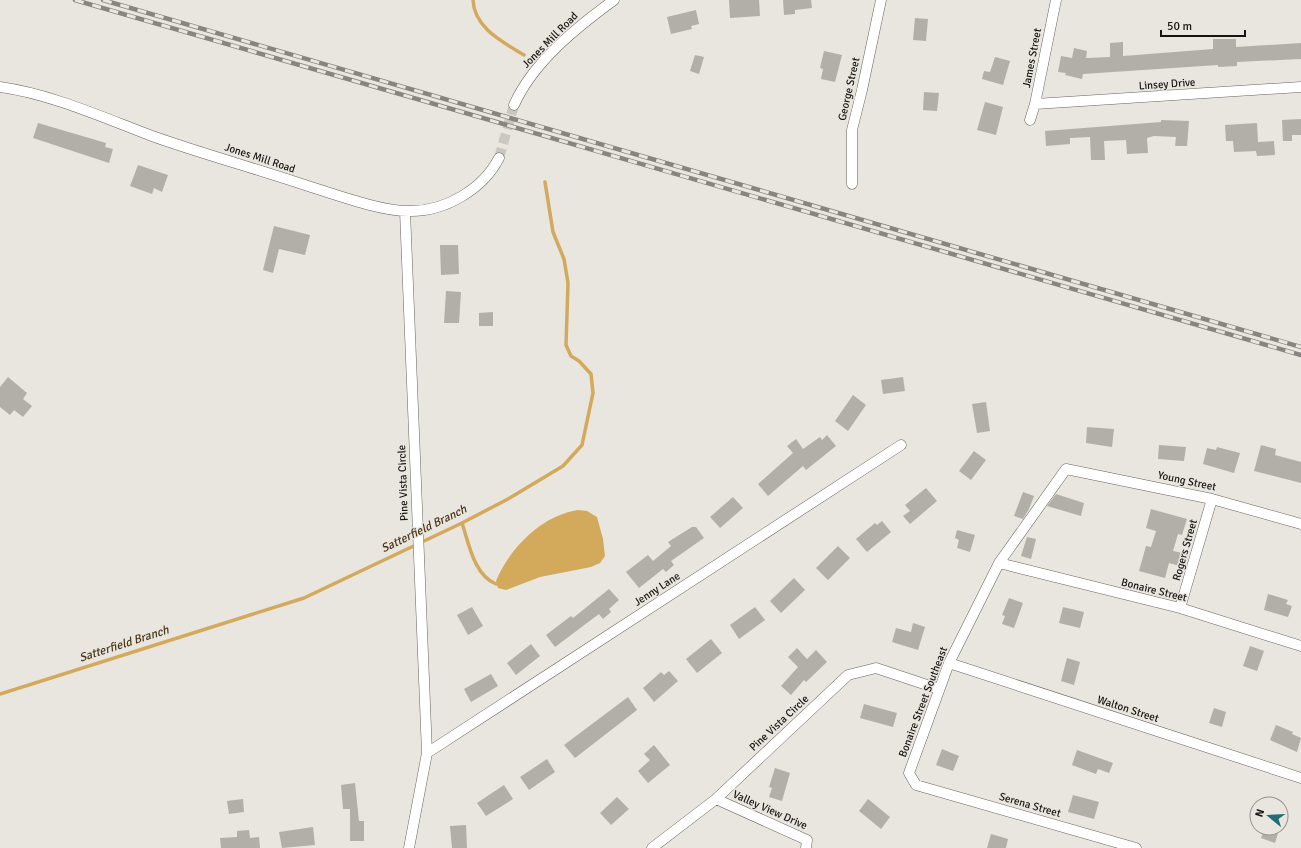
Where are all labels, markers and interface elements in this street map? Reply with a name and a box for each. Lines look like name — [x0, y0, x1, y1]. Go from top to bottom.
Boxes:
street label: Jones Mill Road — [519, 9, 581, 71]
scale bar — [1161, 12, 1245, 38]
text: 50 m — [1167, 19, 1192, 34]
street label: James Street — [1020, 27, 1044, 89]
street label: George Street — [835, 56, 863, 122]
street label: Linsey Drive — [1138, 76, 1196, 92]
street label: Jones Mill Road — [223, 140, 297, 176]
street label: Pine Vista Circle — [395, 445, 411, 521]
street label: Young Street — [1157, 468, 1218, 494]
water label: Satterfield Branch — [379, 502, 470, 556]
street label: Rogers Street — [1170, 518, 1200, 582]
street label: Jenny Lane — [631, 569, 683, 609]
street label: Bonaire Street — [1120, 576, 1188, 604]
water label: Satterfield Branch — [77, 622, 171, 666]
street label: Bonaire Street Southeast — [896, 645, 950, 759]
street label: Pine Vista Circle — [747, 692, 811, 754]
street label: Walton Street — [1095, 693, 1161, 725]
street label: Valley View Drive — [731, 788, 809, 832]
street label: Serena Street — [998, 790, 1063, 820]
north arrow — [1249, 796, 1289, 836]
text: N — [1253, 807, 1267, 819]

